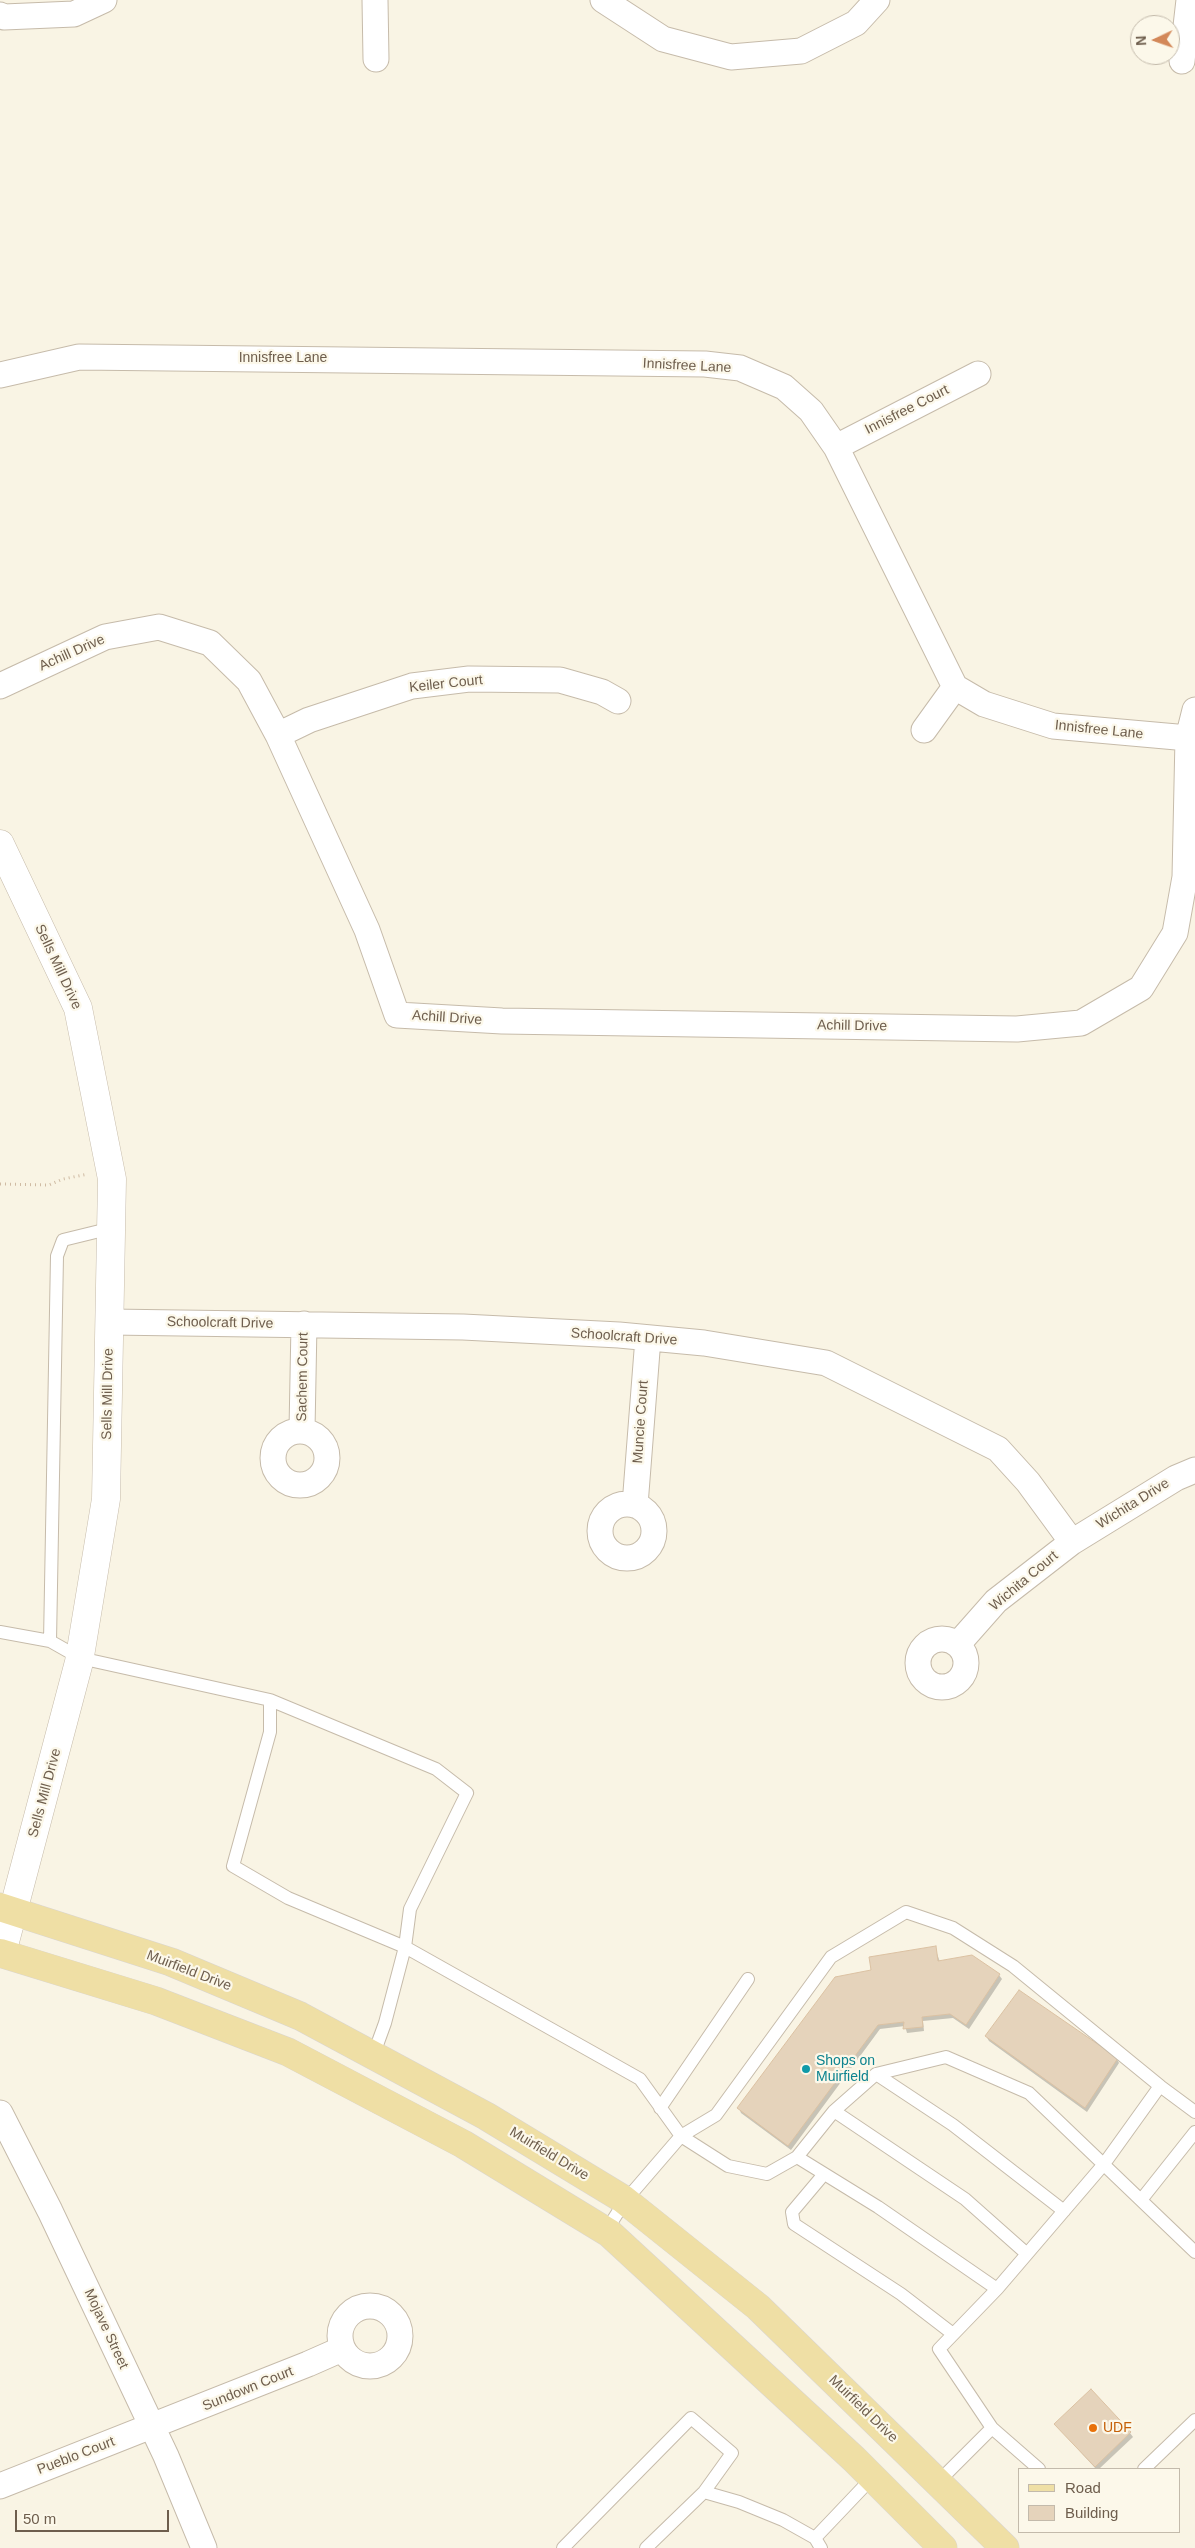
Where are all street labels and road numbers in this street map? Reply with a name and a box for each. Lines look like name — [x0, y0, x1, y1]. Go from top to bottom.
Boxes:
street label: Innisfree Lane — [239, 350, 327, 366]
street label: Innisfree Lane — [642, 355, 732, 377]
street label: Innisfree Court — [862, 382, 952, 438]
street label: Achill Drive — [37, 631, 107, 675]
street label: Keiler Court — [408, 672, 484, 696]
street label: Innisfree Lane — [1054, 717, 1144, 743]
street label: Sells Mill Drive — [31, 922, 85, 1012]
street label: Achill Drive — [411, 1007, 483, 1029]
street label: Achill Drive — [817, 1017, 887, 1035]
street label: Schoolcraft Drive — [167, 1314, 273, 1332]
street label: Schoolcraft Drive — [570, 1325, 678, 1349]
street label: Sachem Court — [294, 1332, 312, 1422]
street label: Sells Mill Drive — [99, 1348, 117, 1440]
street label: Muncie Court — [630, 1380, 652, 1464]
street label: Wichita Drive — [1094, 1475, 1172, 1533]
street label: Wichita Court — [986, 1548, 1062, 1614]
street label: Sells Mill Drive — [25, 1746, 65, 1840]
street label: Muirfield Drive — [144, 1947, 234, 1995]
street label: Muirfield Drive — [506, 2124, 592, 2184]
street label: Mojave Street — [80, 2286, 132, 2372]
street label: Sundown Court — [200, 2363, 296, 2415]
street label: Muirfield Drive — [825, 2372, 901, 2446]
street label: Pueblo Court — [35, 2434, 117, 2478]

